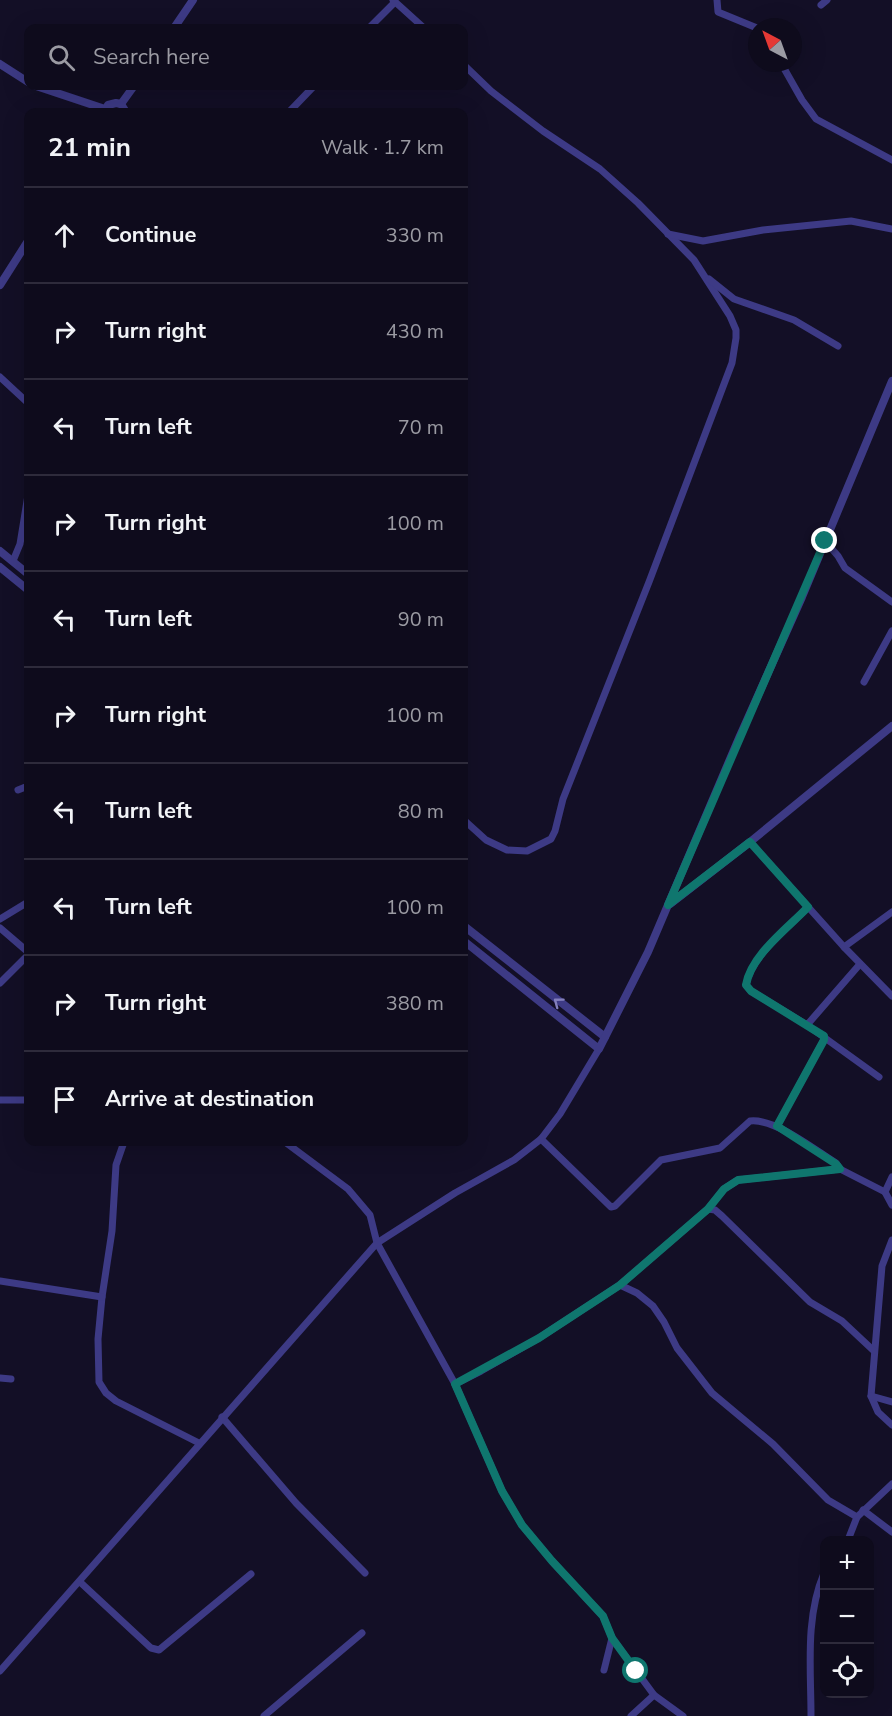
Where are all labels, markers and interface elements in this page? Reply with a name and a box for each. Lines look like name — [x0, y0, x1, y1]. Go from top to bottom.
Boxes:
north arrow — [748, 18, 802, 72]
search box — [24, 24, 468, 90]
icon: search — [45, 41, 78, 74]
text: Search here — [93, 42, 210, 72]
text: 21 min — [48, 130, 131, 165]
text: Walk · 1.7 km — [321, 134, 444, 161]
icon: ahead — [48, 219, 81, 252]
text: Continue — [105, 220, 196, 250]
text: 330 m — [386, 222, 444, 249]
icon: right — [48, 315, 81, 348]
text: Turn right — [105, 316, 206, 346]
text: 430 m — [386, 318, 444, 345]
icon: left — [48, 411, 81, 444]
text: Turn left — [105, 412, 192, 442]
text: 70 m — [398, 414, 444, 441]
icon: right — [48, 507, 81, 540]
text: Turn right — [105, 508, 206, 538]
text: 100 m — [386, 510, 444, 537]
route end — [811, 527, 837, 553]
icon: left — [48, 603, 81, 636]
text: Turn left — [105, 604, 192, 634]
text: 90 m — [398, 606, 444, 633]
icon: right — [48, 699, 81, 732]
text: Turn right — [105, 700, 206, 730]
text: 100 m — [386, 702, 444, 729]
icon: left — [48, 795, 81, 828]
text: Turn left — [105, 796, 192, 826]
text: 80 m — [398, 798, 444, 825]
icon: left — [48, 891, 81, 924]
text: Turn left — [105, 892, 192, 922]
text: 100 m — [386, 894, 444, 921]
icon: right — [48, 987, 81, 1020]
text: Turn right — [105, 988, 206, 1018]
text: 380 m — [386, 990, 444, 1017]
one-way arrow — [554, 998, 565, 1009]
icon: arrive — [48, 1083, 81, 1116]
text: Arrive at destination — [105, 1084, 314, 1114]
map controls — [820, 1536, 874, 1698]
button: + — [820, 1536, 874, 1590]
button: − — [820, 1590, 874, 1644]
button: locate — [820, 1644, 874, 1698]
route start — [622, 1657, 648, 1683]

